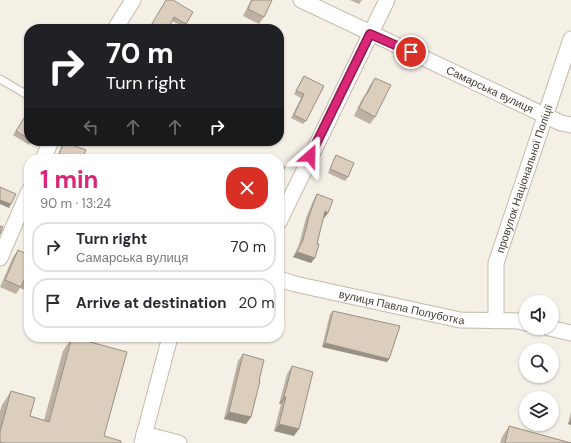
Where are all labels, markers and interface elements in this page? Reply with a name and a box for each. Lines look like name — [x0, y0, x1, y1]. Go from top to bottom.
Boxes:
text: 70 m — [106, 35, 174, 72]
pin — [394, 35, 428, 69]
icon: right — [40, 40, 92, 92]
icon: arrive — [400, 41, 422, 63]
street label: Самарська вулиця — [444, 63, 536, 116]
text: Turn right — [106, 71, 186, 95]
street label: провулок Національної Поліції — [493, 103, 556, 255]
icon: left — [80, 116, 102, 138]
icon: ahead — [122, 116, 144, 138]
icon: ahead — [164, 116, 186, 138]
icon: right — [206, 116, 228, 138]
position arrow — [289, 135, 331, 177]
text: 1 min — [40, 164, 98, 195]
button: close — [226, 167, 268, 209]
text: 90 m · 13:24 — [40, 195, 111, 212]
text: Turn right — [76, 229, 147, 249]
icon: right — [42, 236, 64, 258]
text: 70 m — [231, 237, 266, 257]
text: Самарська вулиця — [76, 249, 188, 266]
street label: вулиця Павла Полуботка — [338, 287, 465, 327]
icon: arrive — [42, 292, 64, 314]
text: Arrive at destination — [76, 293, 227, 313]
text: 20 m — [239, 293, 275, 313]
map controls — [519, 295, 559, 431]
button: sound — [519, 295, 559, 335]
button: search — [519, 343, 559, 383]
button: layers — [519, 391, 559, 431]

